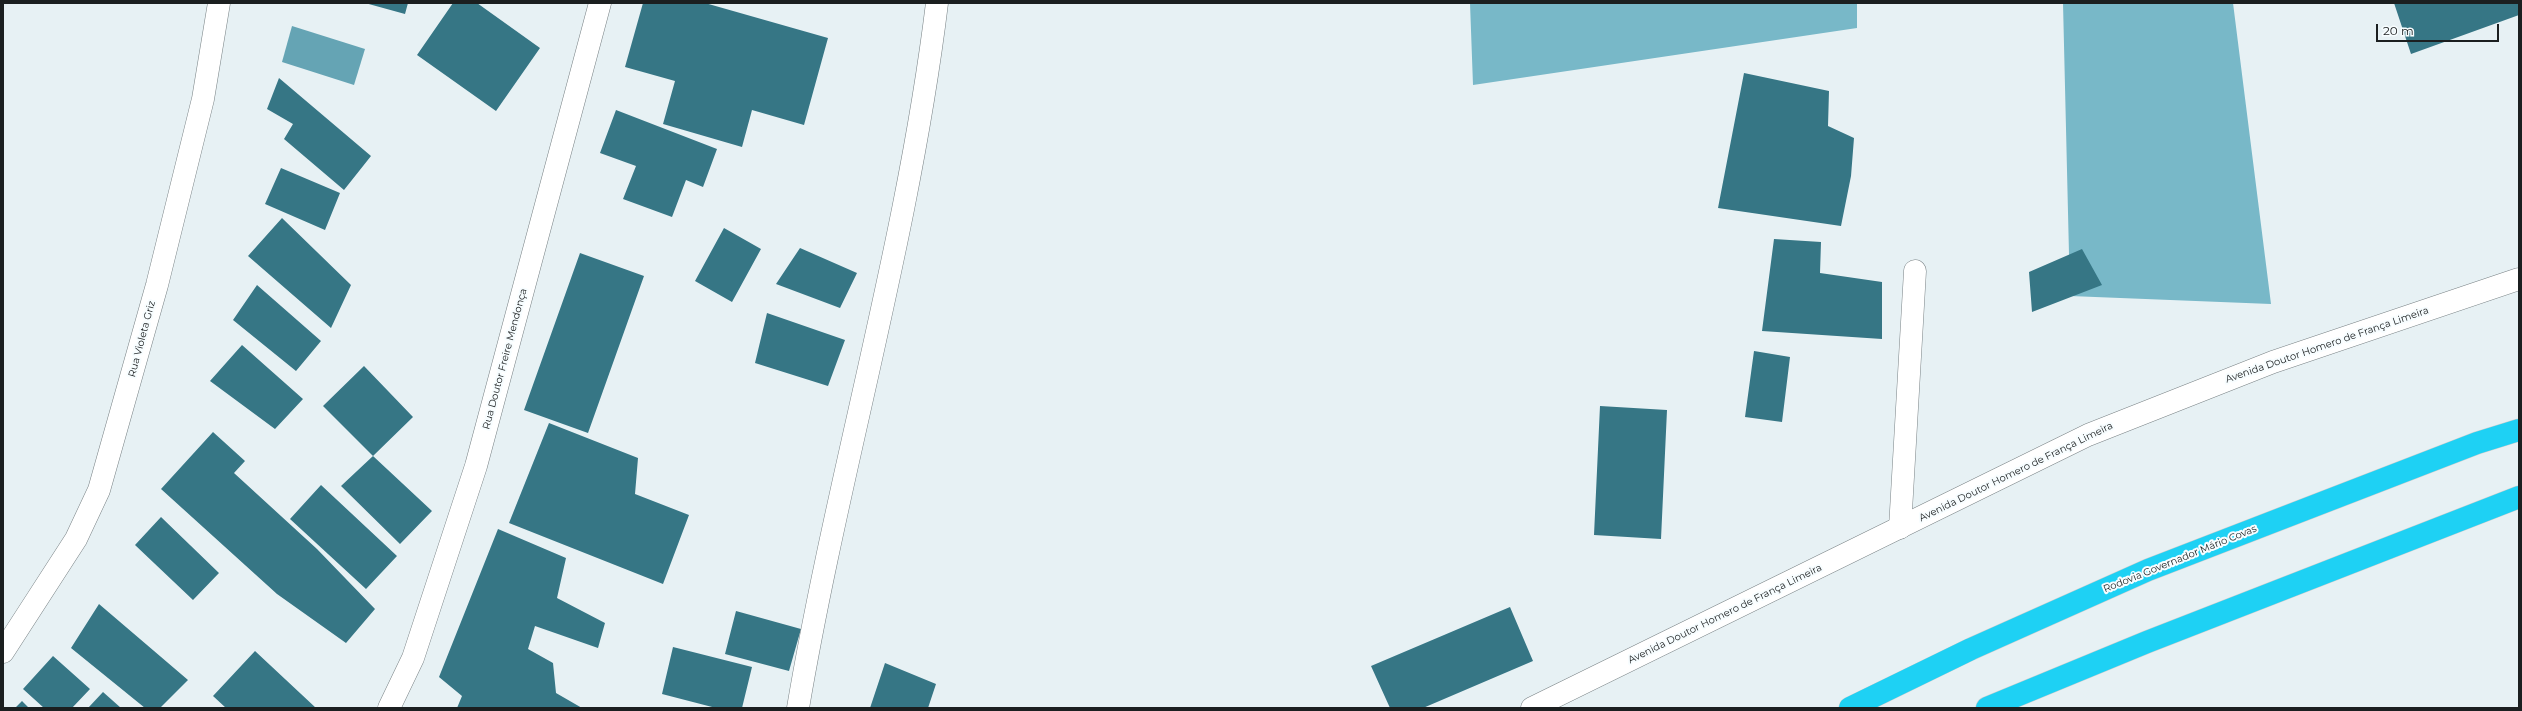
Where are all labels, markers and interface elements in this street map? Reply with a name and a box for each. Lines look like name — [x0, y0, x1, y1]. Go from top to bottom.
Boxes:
scale bar — [2378, 16, 2501, 42]
text: 20 m — [2383, 23, 2414, 38]
street label: Rua Doutor Freire Mendonça — [480, 287, 530, 431]
street label: Rua Violeta Griz — [126, 299, 158, 379]
street label: Avenida Doutor Homero de França Limeira — [2224, 304, 2430, 386]
street label: Avenida Doutor Homero de França Limeira — [1917, 420, 2115, 524]
street label: Rodovia Governador Mário Covas — [2102, 523, 2258, 595]
street label: Avenida Doutor Homero de França Limeira — [1626, 562, 1824, 666]

